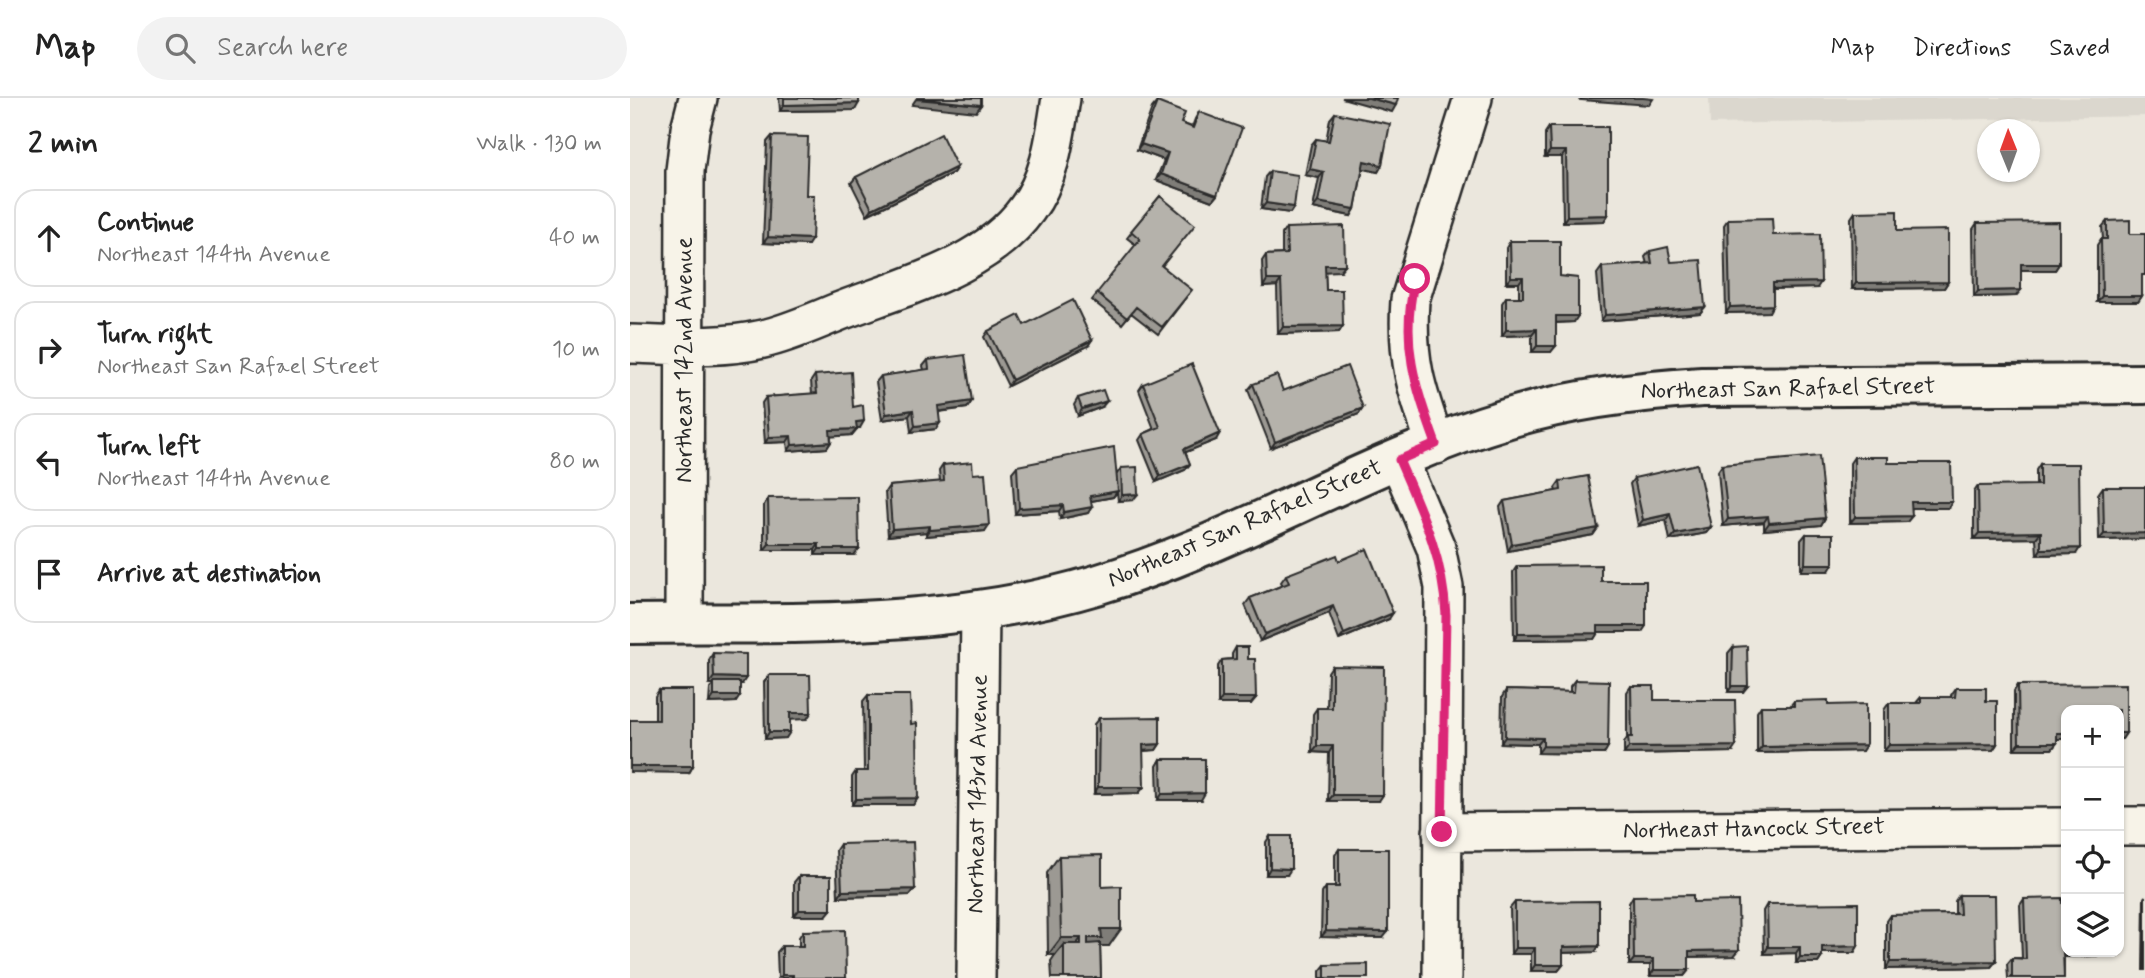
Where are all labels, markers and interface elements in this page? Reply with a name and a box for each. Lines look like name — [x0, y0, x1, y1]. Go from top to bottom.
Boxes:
search box — [137, 17, 627, 80]
text: Map — [35, 26, 95, 70]
icon: search — [161, 29, 199, 67]
text: Search here — [217, 31, 348, 65]
text: Map — [1831, 33, 1875, 64]
text: Directions — [1913, 33, 2011, 64]
text: Saved — [2049, 33, 2110, 64]
north arrow — [1977, 119, 2040, 182]
text: 2 min — [28, 124, 98, 163]
text: Walk · 130 m — [476, 129, 602, 159]
text: Continue — [97, 206, 194, 240]
icon: ahead — [30, 219, 68, 257]
text: 40 m — [549, 223, 600, 253]
street label: Northeast 142nd Avenue — [669, 237, 700, 483]
text: Northeast 144th Avenue — [97, 240, 330, 270]
route start — [1399, 263, 1430, 294]
text: Turn right — [97, 318, 213, 352]
icon: right — [30, 331, 68, 369]
text: 10 m — [552, 335, 600, 365]
text: Northeast San Rafael Street — [97, 352, 380, 382]
street label: Northeast San Rafael Street — [1640, 371, 1936, 407]
text: Turn left — [97, 430, 201, 464]
icon: left — [30, 443, 68, 481]
text: 80 m — [549, 447, 600, 477]
street label: Northeast San Rafael Street — [1103, 452, 1387, 596]
text: Northeast 144th Avenue — [97, 464, 330, 494]
icon: arrive — [30, 555, 68, 593]
text: Arrive at destination — [97, 557, 321, 591]
street label: Northeast 143rd Avenue — [960, 674, 996, 914]
map controls — [2061, 705, 2124, 957]
button: + — [2061, 705, 2124, 768]
button: − — [2061, 768, 2124, 831]
street label: Northeast Hancock Street — [1623, 811, 1885, 847]
route end — [1426, 816, 1457, 847]
button: locate — [2061, 831, 2124, 894]
button: layers — [2061, 894, 2124, 957]

